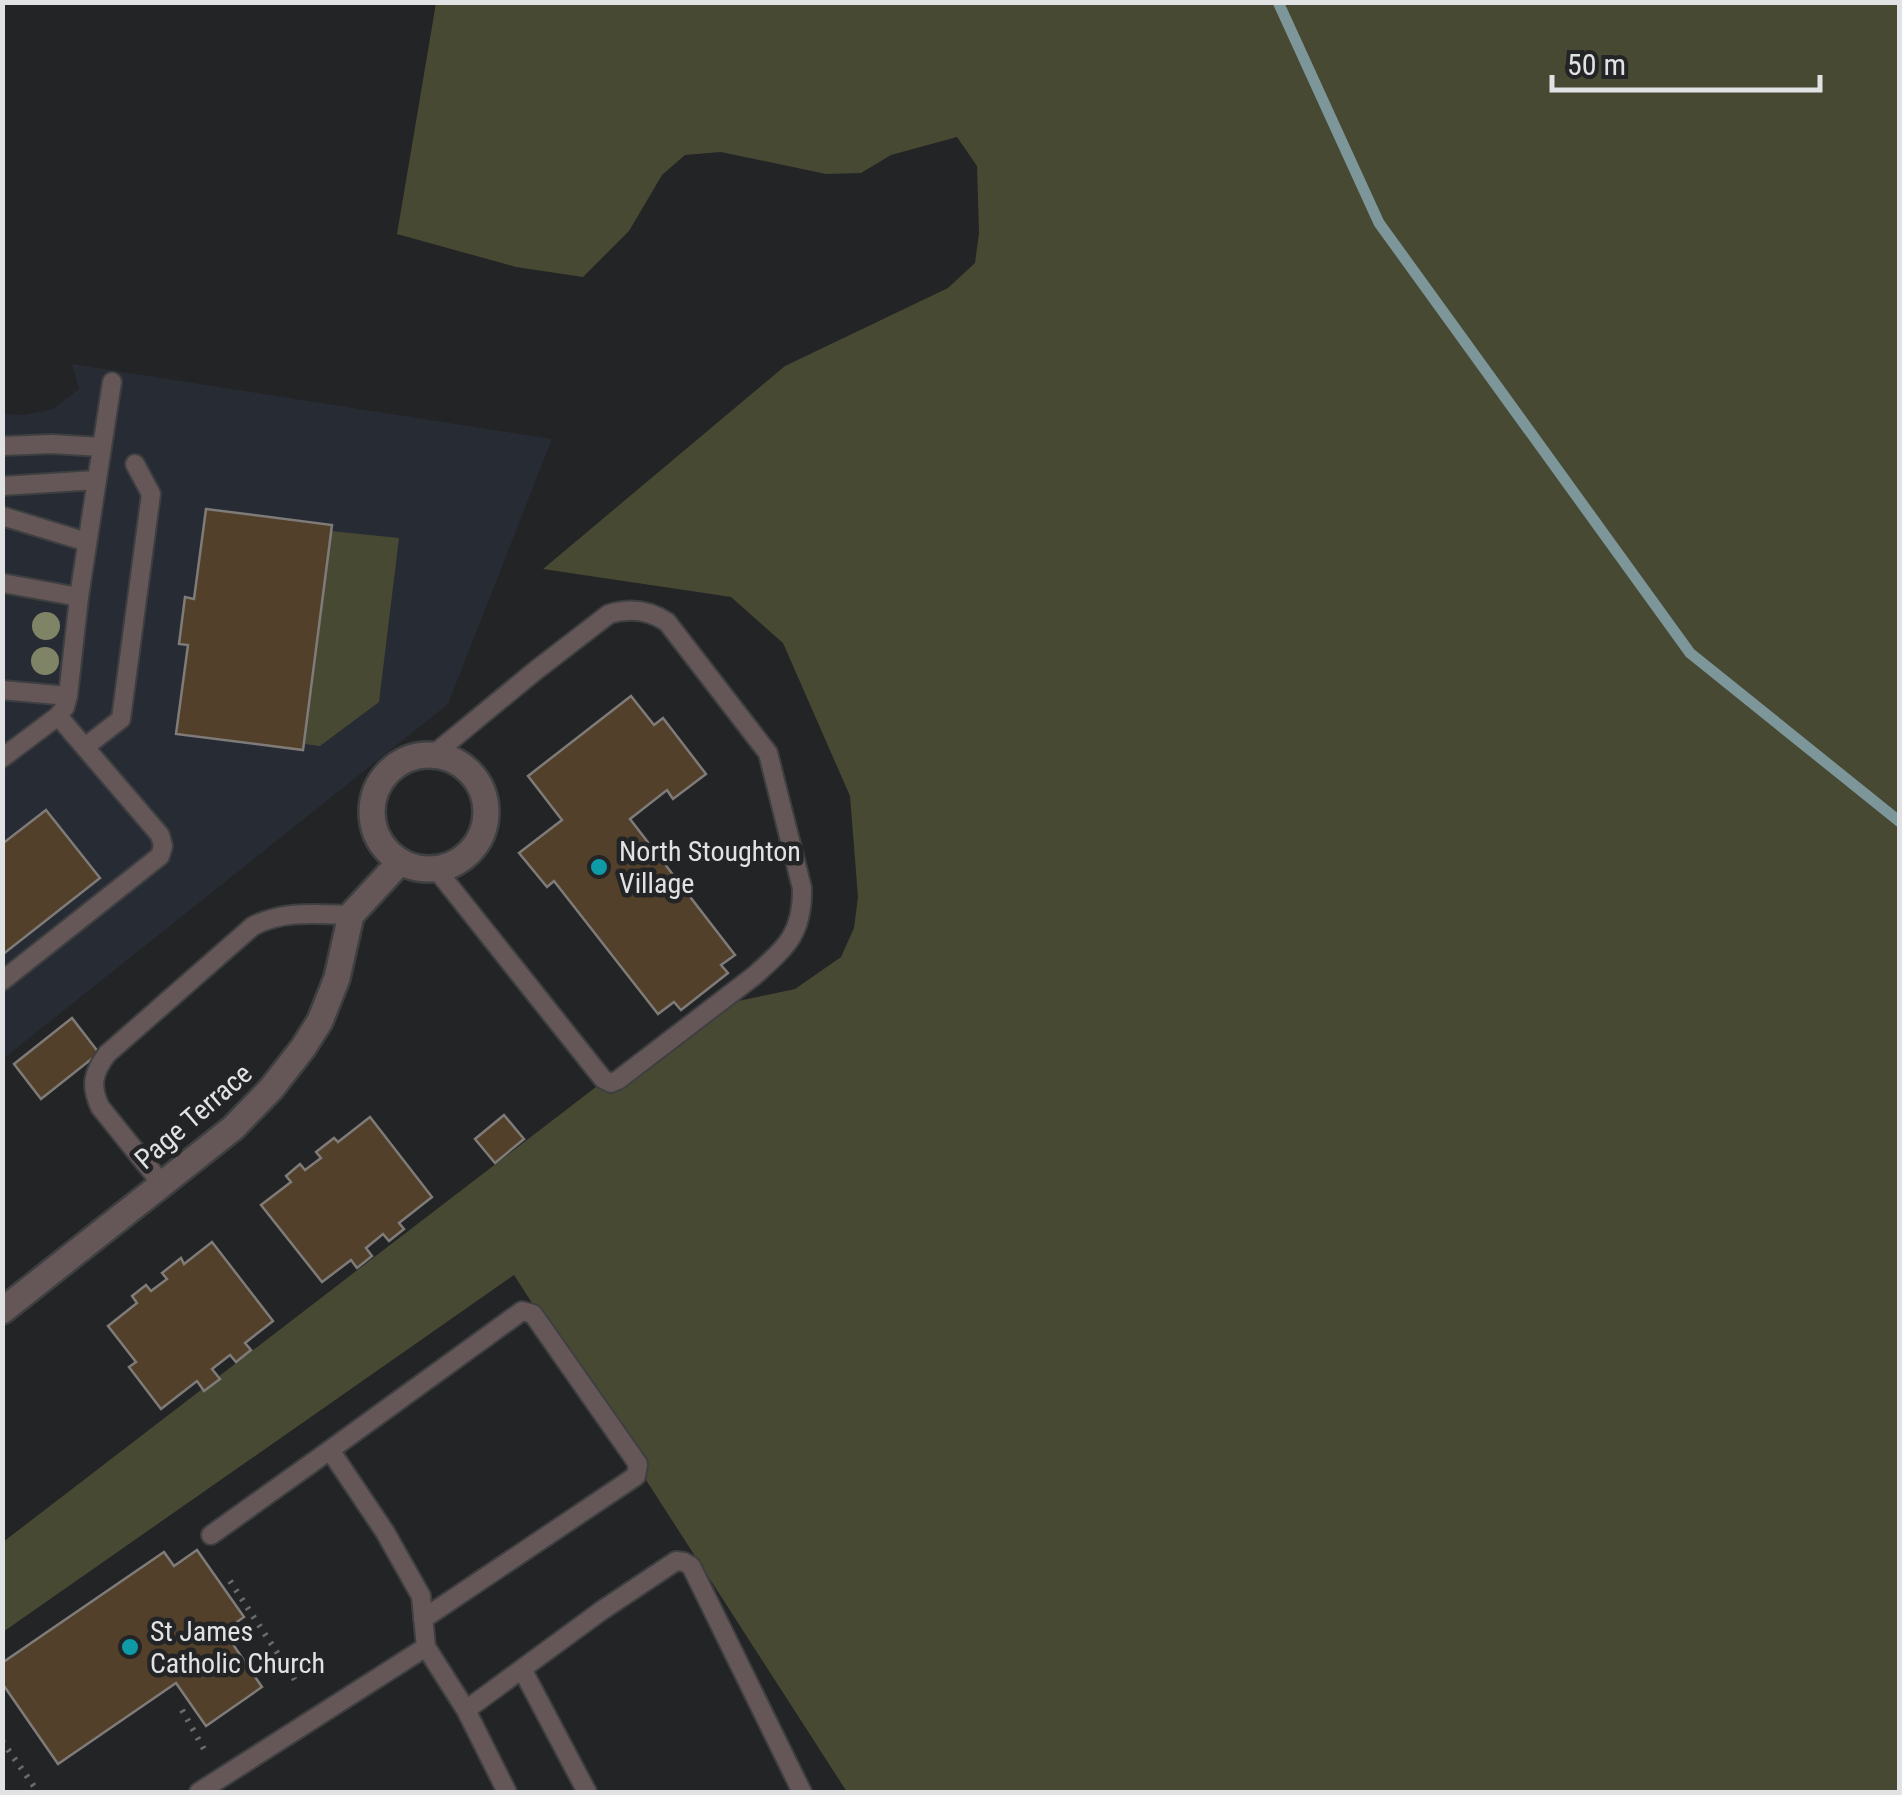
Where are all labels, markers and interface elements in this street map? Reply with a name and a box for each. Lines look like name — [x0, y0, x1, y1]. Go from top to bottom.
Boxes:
scale bar — [1552, 30, 1820, 92]
text: 50 m — [1567, 47, 1626, 82]
place label: North Stoughton Village — [619, 835, 801, 900]
marker: North Stoughton Village — [588, 856, 610, 878]
street label: Page Terrace — [128, 1057, 258, 1176]
place label: St James Catholic Church — [150, 1615, 325, 1680]
marker: St James Catholic Church — [119, 1636, 141, 1658]

